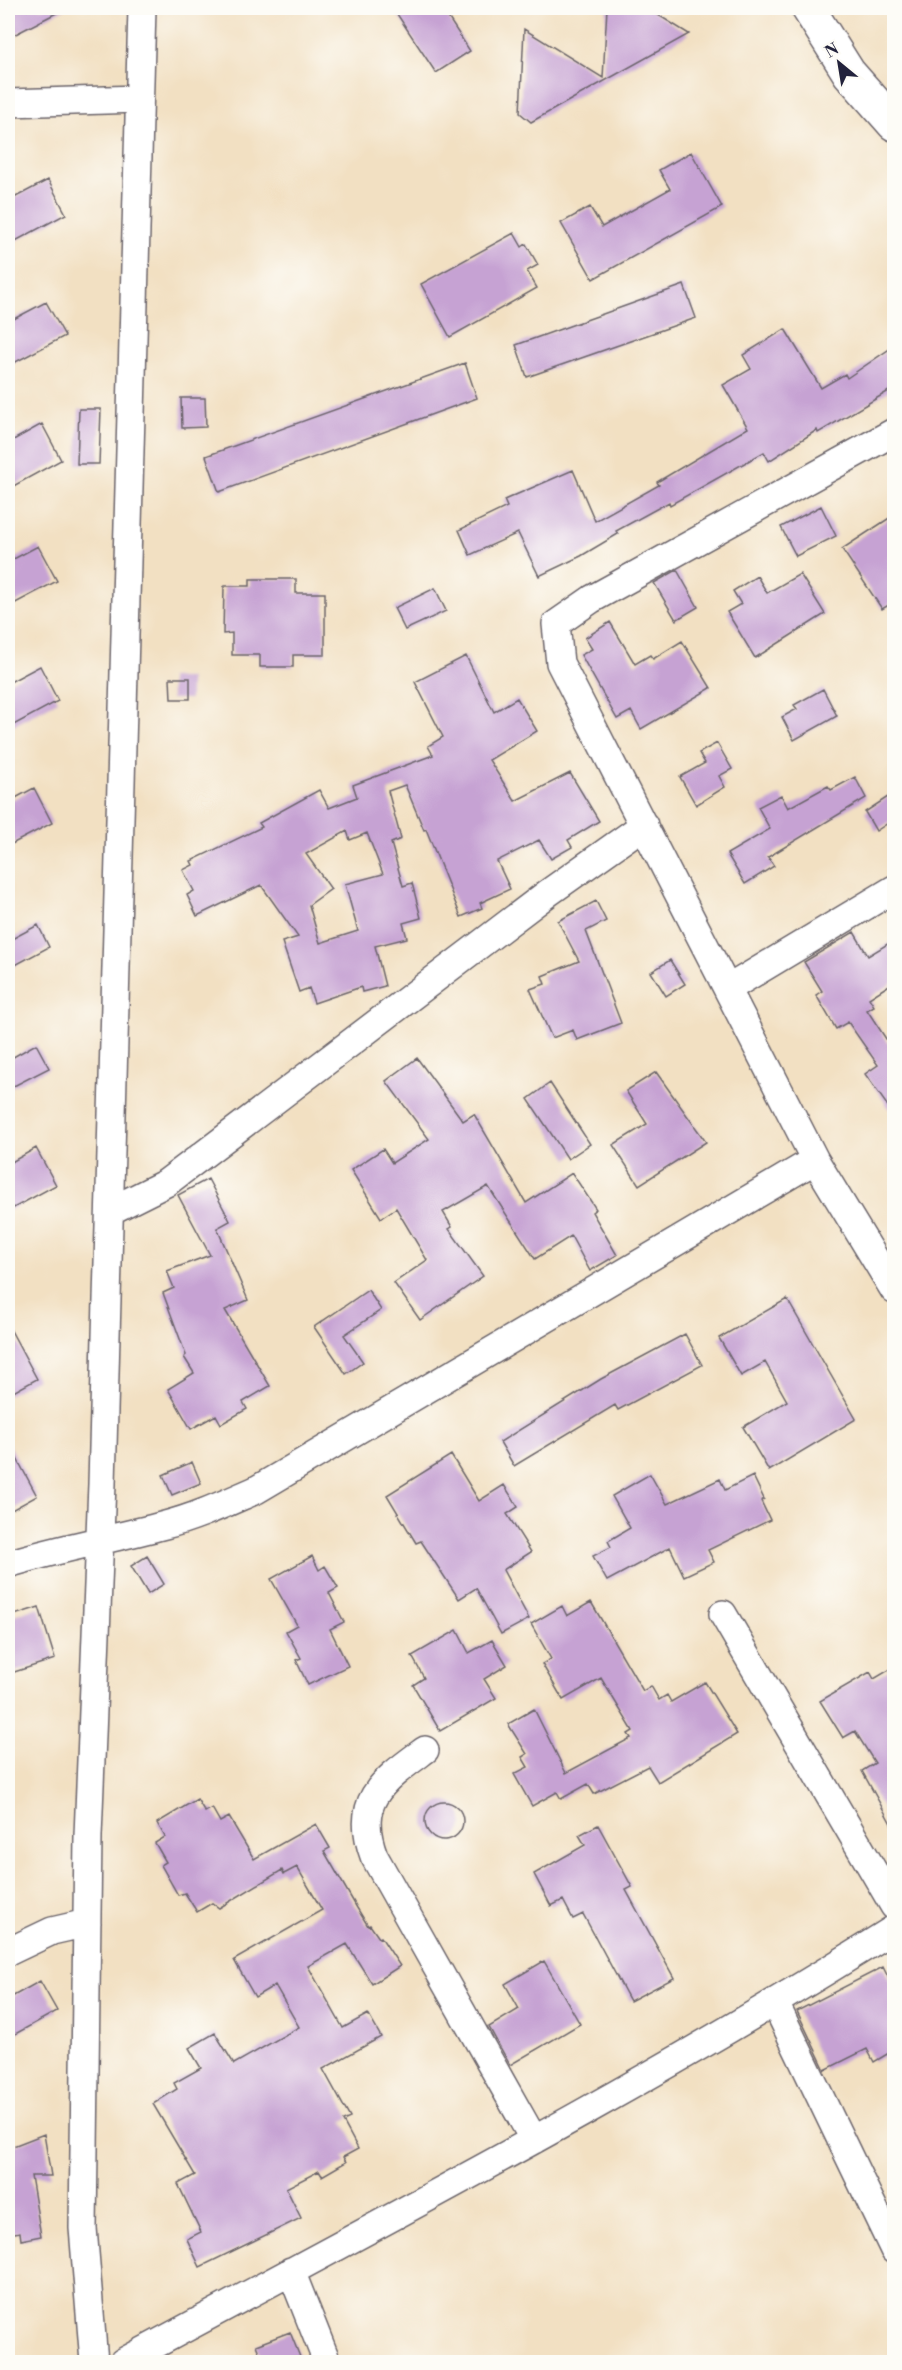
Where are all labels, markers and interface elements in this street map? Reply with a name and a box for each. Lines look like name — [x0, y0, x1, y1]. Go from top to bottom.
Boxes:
north arrow — [809, 33, 869, 93]
text: N — [822, 39, 843, 63]

